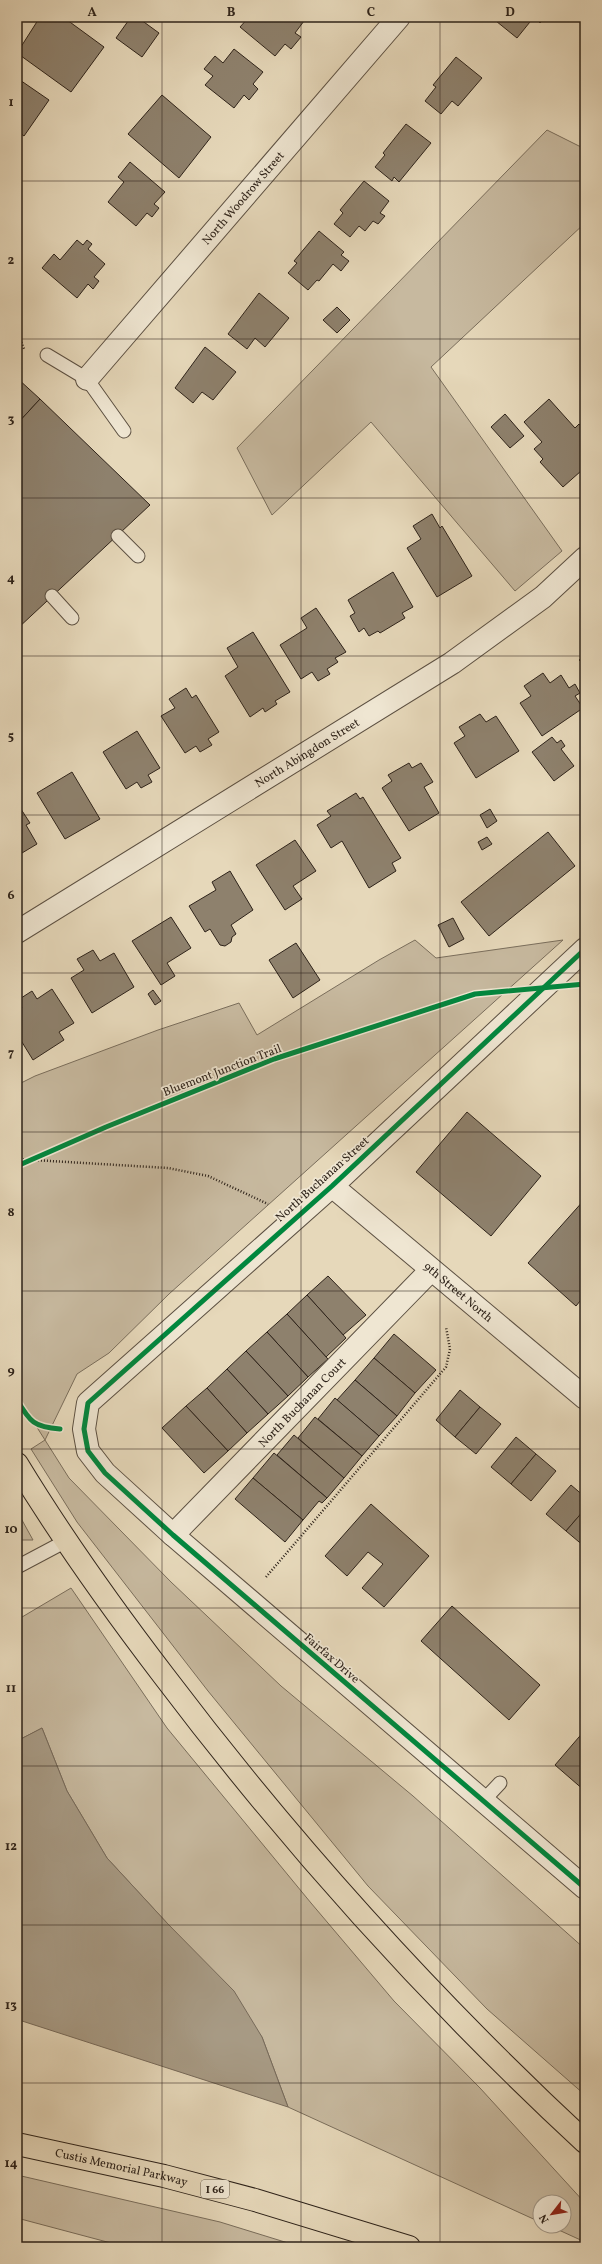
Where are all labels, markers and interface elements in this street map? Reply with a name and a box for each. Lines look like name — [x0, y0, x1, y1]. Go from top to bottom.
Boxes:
text: A — [87, 4, 97, 22]
text: B — [227, 4, 236, 22]
text: C — [367, 4, 375, 22]
text: D — [505, 4, 515, 22]
text: 1 — [8, 94, 14, 112]
street label: North Woodrow Street — [199, 148, 289, 249]
text: 2 — [8, 252, 15, 270]
text: 3 — [8, 411, 15, 429]
text: 4 — [7, 570, 15, 588]
street label: North Abingdon Street — [252, 715, 363, 792]
text: 5 — [8, 728, 14, 746]
text: 6 — [7, 887, 15, 905]
street label: Bluemont Junction Trail — [161, 1041, 284, 1101]
text: 7 — [8, 1045, 14, 1063]
street label: North Buchanan Street — [272, 1133, 373, 1226]
text: 8 — [7, 1204, 15, 1222]
street label: 9th Street North — [420, 1259, 496, 1326]
street label: North Buchanan Court — [255, 1355, 350, 1452]
text: 9 — [7, 1362, 15, 1380]
text: 10 — [4, 1521, 18, 1539]
street label: Fairfax Drive — [300, 1630, 363, 1688]
text: 11 — [6, 1680, 16, 1698]
text: 12 — [5, 1838, 17, 1856]
text: 13 — [5, 1997, 17, 2015]
street label: Custis Memorial Parkway — [53, 2146, 190, 2191]
text: 14 — [4, 2155, 18, 2173]
road number: I 66 — [201, 2180, 229, 2198]
north arrow — [532, 2194, 572, 2234]
text: N — [536, 2211, 553, 2226]

